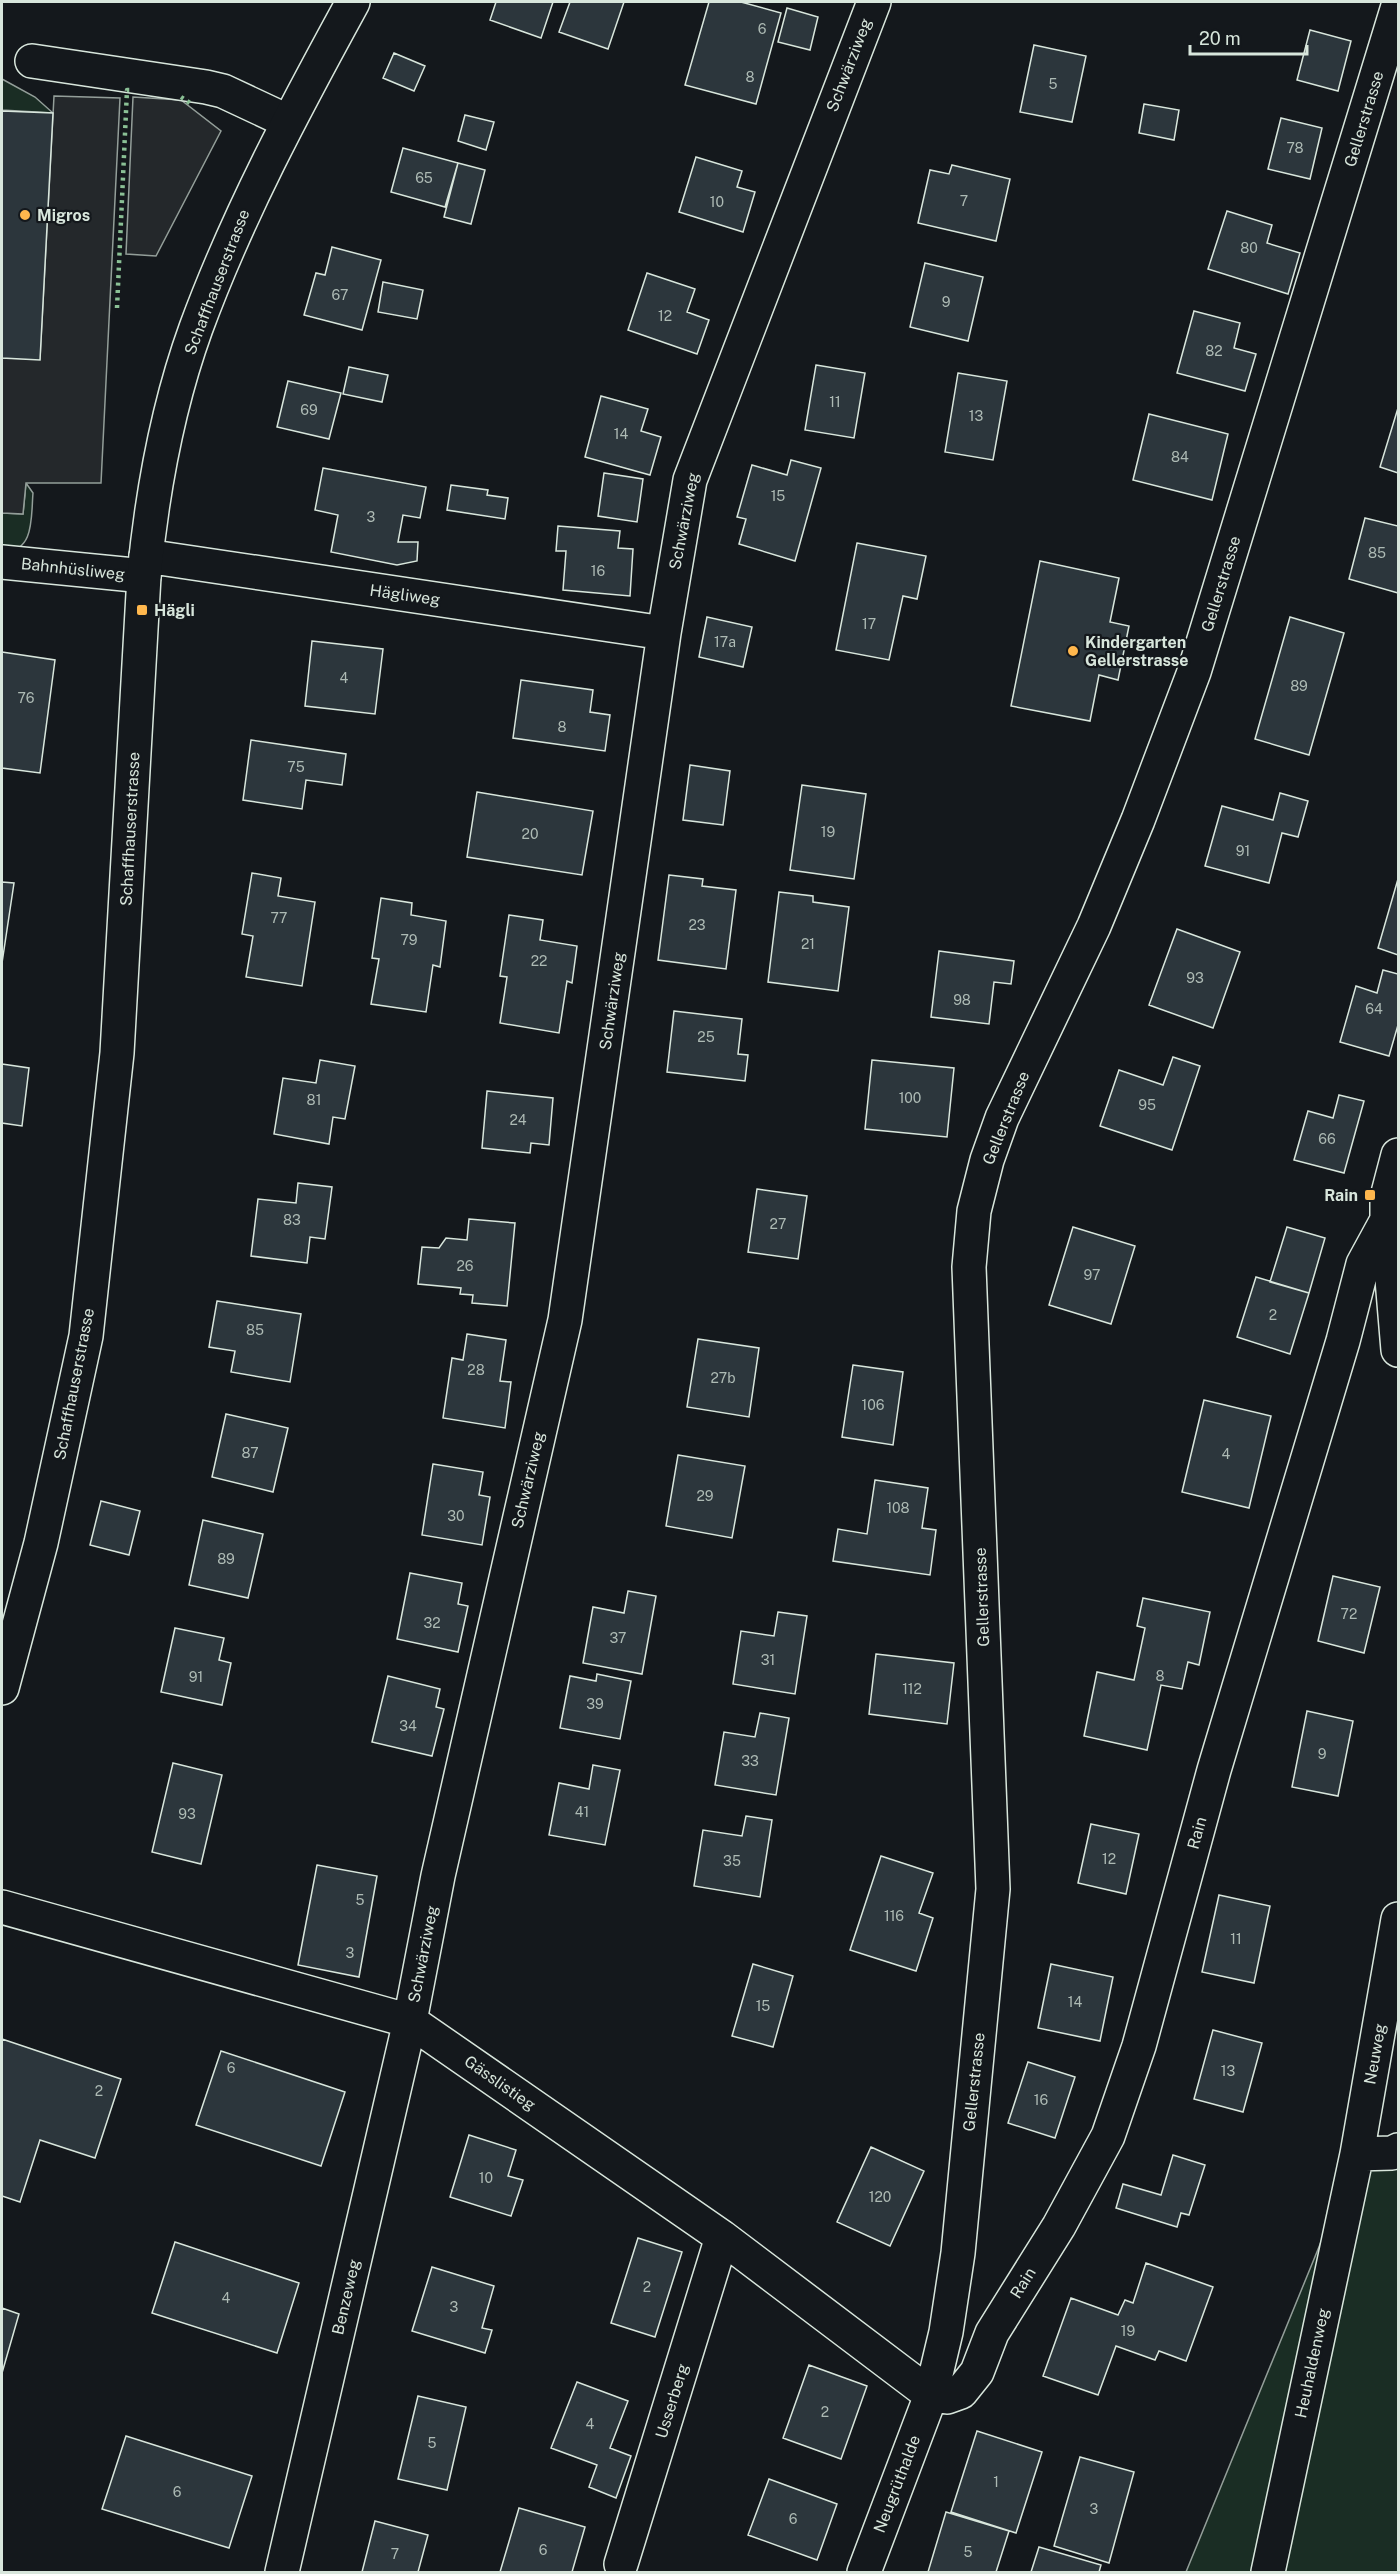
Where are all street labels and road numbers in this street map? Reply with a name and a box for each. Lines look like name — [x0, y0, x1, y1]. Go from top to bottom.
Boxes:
street label: Schwärziweg — [822, 15, 876, 114]
street label: Gellerstrasse — [1340, 69, 1388, 169]
street label: Schaffhauserstrasse — [181, 207, 253, 357]
street label: Schwärziweg — [665, 471, 703, 571]
street label: Gellerstrasse — [1197, 534, 1245, 634]
street label: Bahnhüsliweg — [20, 554, 126, 584]
street label: Hägliweg — [369, 581, 442, 609]
street label: Schaffhauserstrasse — [116, 752, 144, 906]
street label: Schwärziweg — [596, 951, 628, 1051]
street label: Gellerstrasse — [979, 1068, 1033, 1168]
street label: Schaffhauserstrasse — [50, 1307, 98, 1461]
street label: Schwärziweg — [508, 1430, 548, 1530]
street label: Gellerstrasse — [971, 1547, 993, 1647]
street label: Rain — [1184, 1815, 1210, 1851]
street label: Schwärziweg — [404, 1904, 442, 2004]
street label: Neuweg — [1360, 2022, 1390, 2086]
street label: Gellerstrasse — [959, 2032, 989, 2132]
street label: Gässlistieg — [461, 2052, 539, 2114]
street label: Benzeweg — [328, 2257, 364, 2337]
street label: Rain — [1006, 2264, 1040, 2302]
street label: Heuhaldenweg — [1291, 2306, 1333, 2420]
street label: Usserberg — [652, 2361, 692, 2441]
street label: Neugrüthalde — [870, 2432, 924, 2536]

